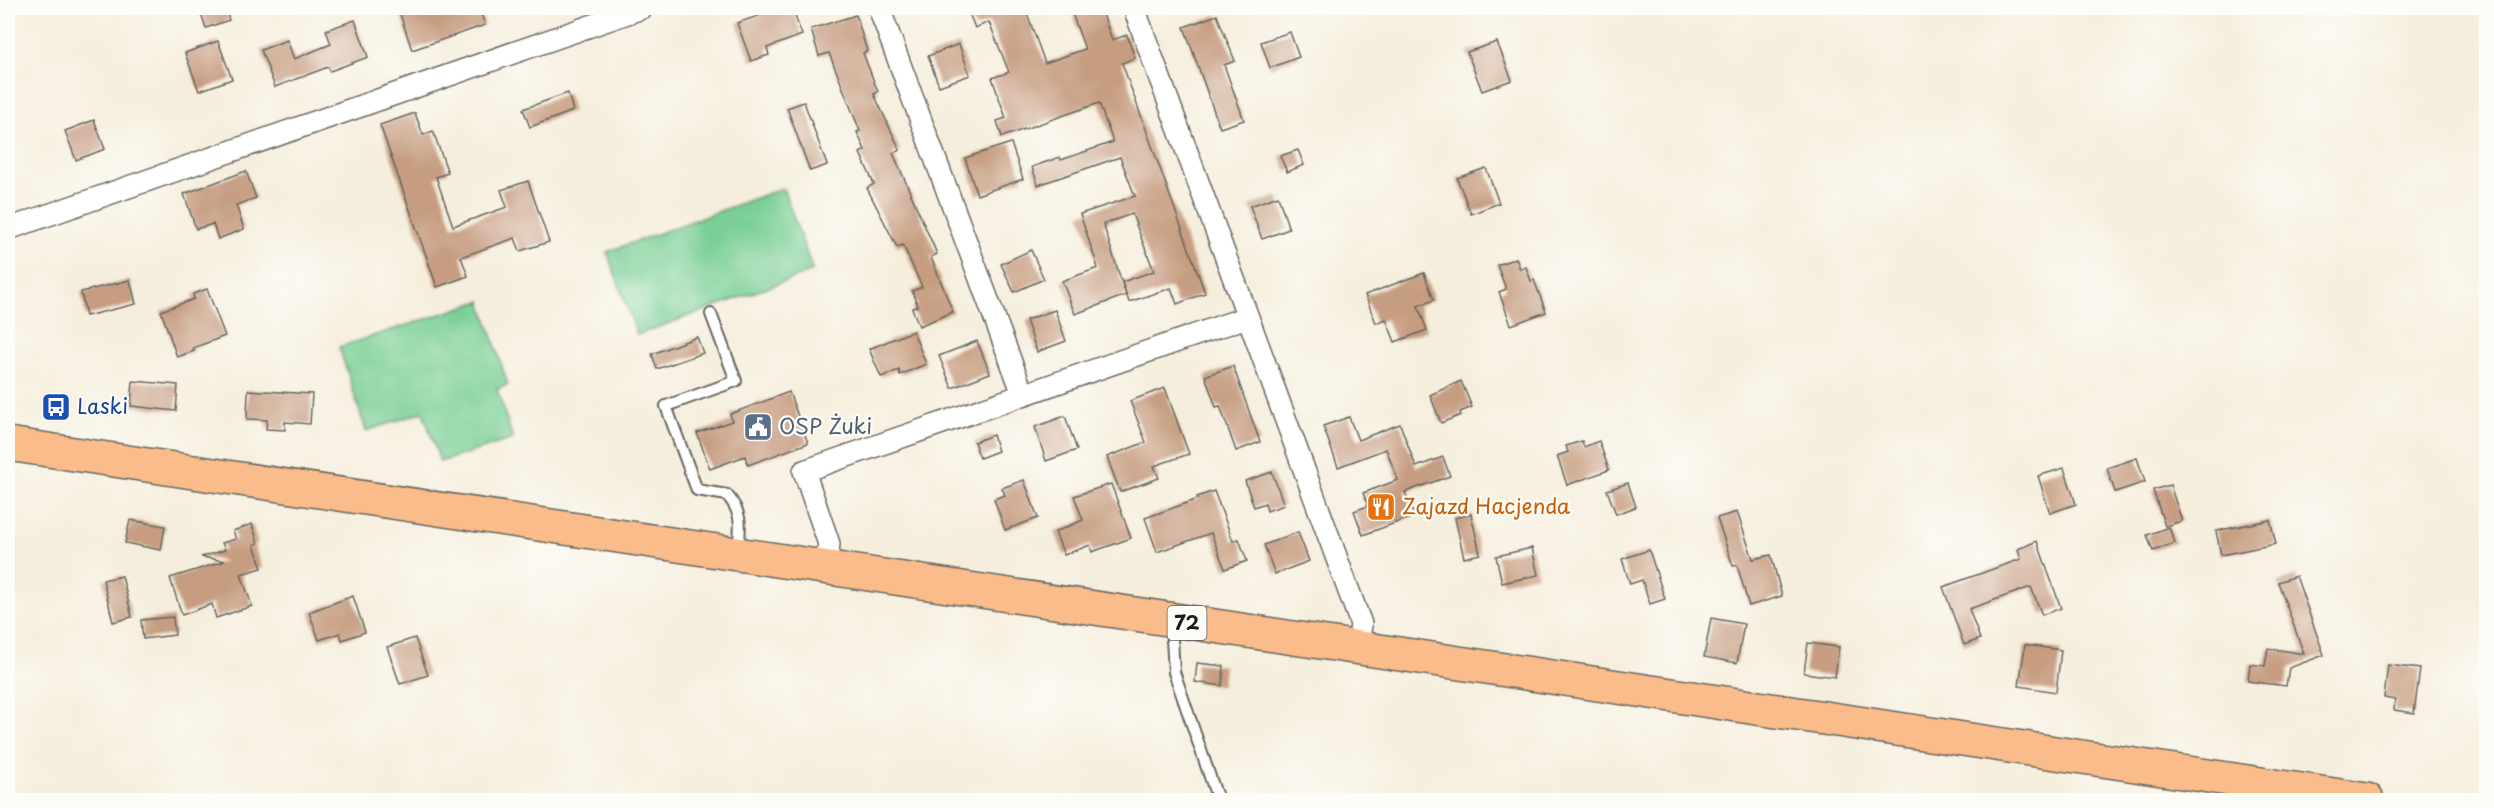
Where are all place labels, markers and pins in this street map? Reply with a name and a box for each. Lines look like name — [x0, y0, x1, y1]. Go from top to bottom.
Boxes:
place label: Laski — [77, 389, 128, 421]
bus stop icon: Laski — [40, 391, 72, 423]
place label: OSP Żuki — [779, 409, 872, 441]
public building icon: OSP Żuki — [742, 411, 774, 443]
place label: Zajazd Hacjenda — [1402, 489, 1571, 521]
restaurant icon: Zajazd Hacjenda — [1365, 491, 1397, 523]

